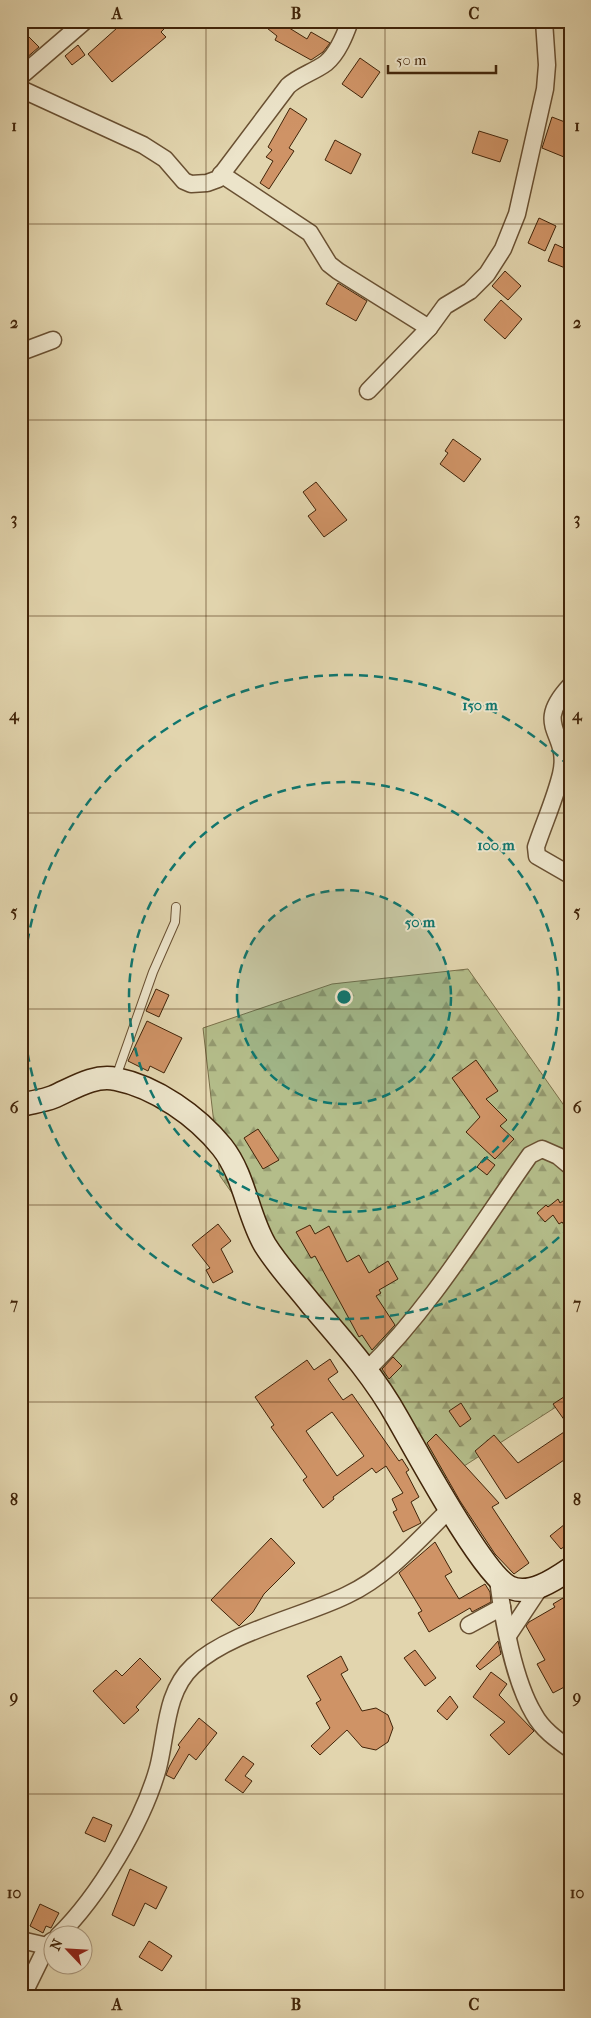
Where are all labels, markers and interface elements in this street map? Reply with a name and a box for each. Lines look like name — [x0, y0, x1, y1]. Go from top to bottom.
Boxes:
text: A — [111, 4, 123, 23]
text: B — [291, 4, 301, 23]
text: C — [469, 4, 480, 23]
scale bar — [388, 42, 496, 74]
text: 50 m — [396, 51, 427, 69]
text: 1 — [11, 116, 17, 135]
text: 1 — [574, 116, 580, 135]
text: 2 — [10, 313, 18, 332]
text: 2 — [573, 313, 581, 332]
text: 3 — [11, 509, 17, 529]
text: 3 — [574, 509, 580, 529]
text: 150 m — [462, 696, 498, 714]
text: 4 — [8, 705, 20, 725]
text: 4 — [571, 705, 583, 725]
text: 100 m — [477, 836, 515, 854]
text: 5 — [11, 902, 18, 921]
text: 5 — [574, 902, 581, 921]
text: 50 m — [405, 913, 436, 931]
centre of rings — [335, 988, 353, 1006]
text: 6 — [10, 1098, 19, 1117]
text: 6 — [573, 1098, 582, 1117]
text: 7 — [9, 1294, 18, 1313]
text: 7 — [572, 1294, 581, 1313]
text: 8 — [10, 1490, 18, 1509]
text: 8 — [573, 1490, 581, 1509]
text: 9 — [9, 1687, 18, 1707]
text: 9 — [572, 1687, 581, 1707]
text: 10 — [7, 1883, 21, 1902]
text: 10 — [570, 1883, 584, 1902]
north arrow — [42, 1926, 92, 1976]
text: N — [47, 1936, 67, 1953]
text: A — [111, 1995, 123, 2014]
text: B — [291, 1995, 301, 2014]
text: C — [469, 1995, 480, 2014]

